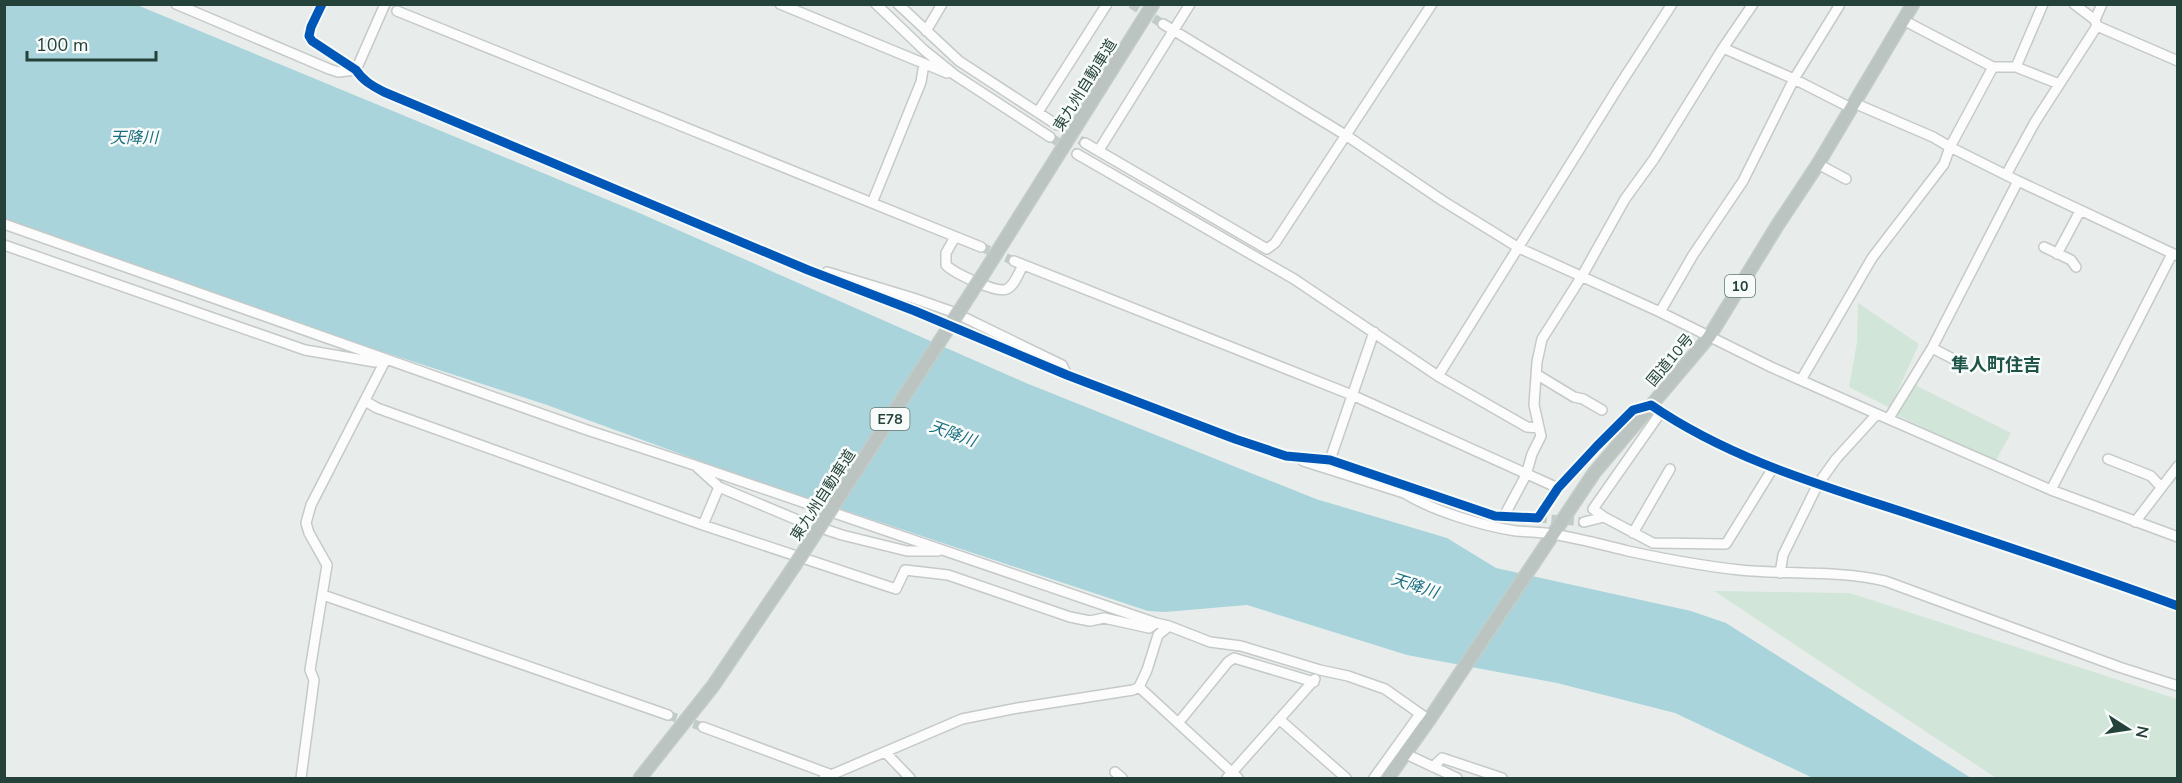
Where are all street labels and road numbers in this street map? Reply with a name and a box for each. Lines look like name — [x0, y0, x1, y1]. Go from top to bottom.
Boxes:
street label: 東九州自動車道 — [1049, 35, 1121, 135]
road number: 10 — [1725, 275, 1755, 297]
street label: 国道10号 — [1642, 329, 1698, 391]
road number: E78 — [870, 408, 910, 430]
street label: 東九州自動車道 — [786, 446, 860, 544]

